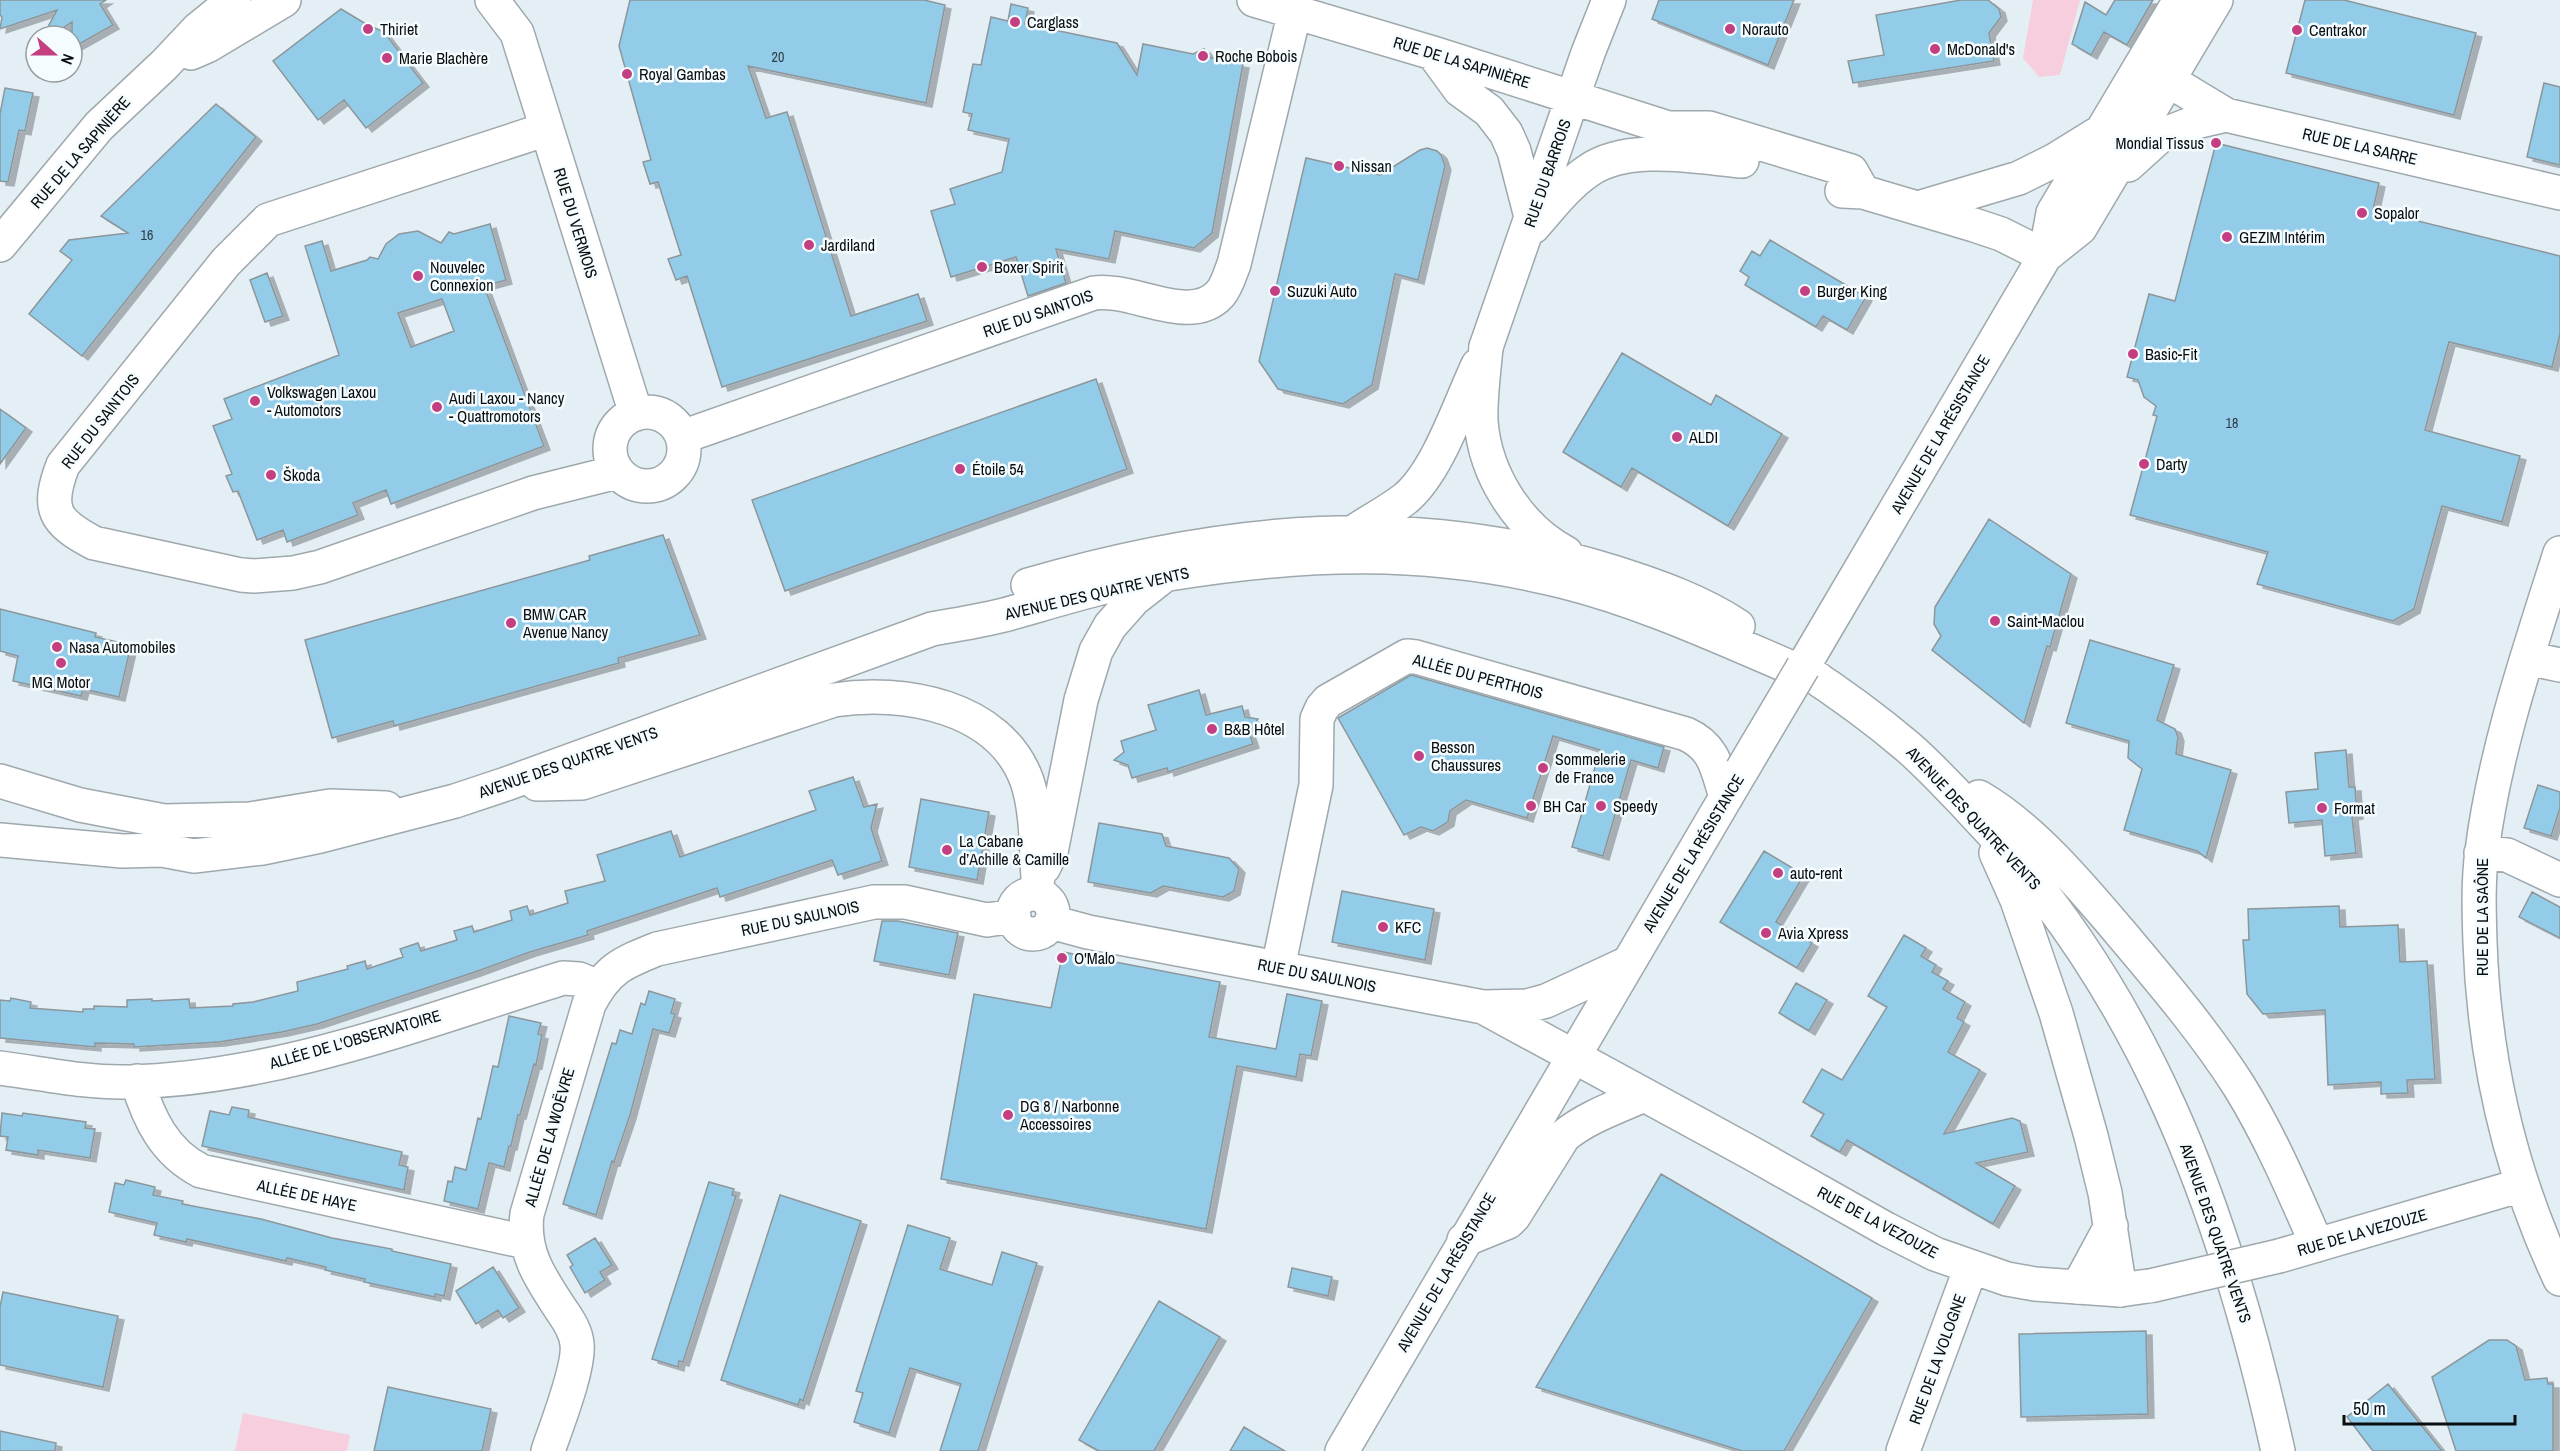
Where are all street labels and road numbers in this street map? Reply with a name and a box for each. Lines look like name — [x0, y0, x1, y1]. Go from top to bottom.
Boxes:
street label: RUE DE LA SAPINIÈRE — [1391, 31, 1533, 93]
street label: RUE DE LA SAPINIÈRE — [25, 91, 135, 213]
street label: RUE DU BARROIS — [1518, 116, 1576, 230]
street label: RUE DE LA SARRE — [2300, 122, 2420, 170]
street label: RUE DU VERMOIS — [549, 165, 603, 281]
street label: RUE DU SAINTOIS — [980, 284, 1096, 342]
street label: AVENUE DE LA RÉSISTANCE — [1885, 350, 1995, 518]
street label: RUE DU SAINTOIS — [56, 369, 144, 473]
street label: AVENUE DES QUATRE VENTS — [1002, 561, 1191, 625]
street label: ALLÉE DU PERTHOIS — [1410, 648, 1546, 704]
street label: AVENUE DES QUATRE VENTS — [474, 721, 661, 803]
street label: AVENUE DES QUATRE VENTS — [1901, 741, 2046, 895]
street label: AVENUE DE LA RÉSISTANCE — [1637, 770, 1749, 937]
street label: RUE DE LA SAÔNE — [2471, 858, 2493, 976]
street label: RUE DU SAULNOIS — [739, 895, 861, 941]
street label: RUE DU SAULNOIS — [1256, 953, 1378, 997]
street label: ALLÉE DE L'OBSERVATOIRE — [266, 1004, 443, 1074]
street label: ALLÉE DE LA WOËVRE — [518, 1065, 579, 1210]
street label: AVENUE DES QUATRE VENTS — [2175, 1139, 2257, 1326]
street label: ALLÉE DE HAYE — [254, 1174, 359, 1216]
street label: RUE DE LA VEZOUZE — [1814, 1181, 1942, 1263]
street label: AVENUE DE LA RÉSISTANCE — [1391, 1188, 1501, 1356]
street label: RUE DE LA VEZOUZE — [2294, 1203, 2430, 1261]
street label: RUE DE LA VOLOGNE — [1903, 1291, 1971, 1427]

